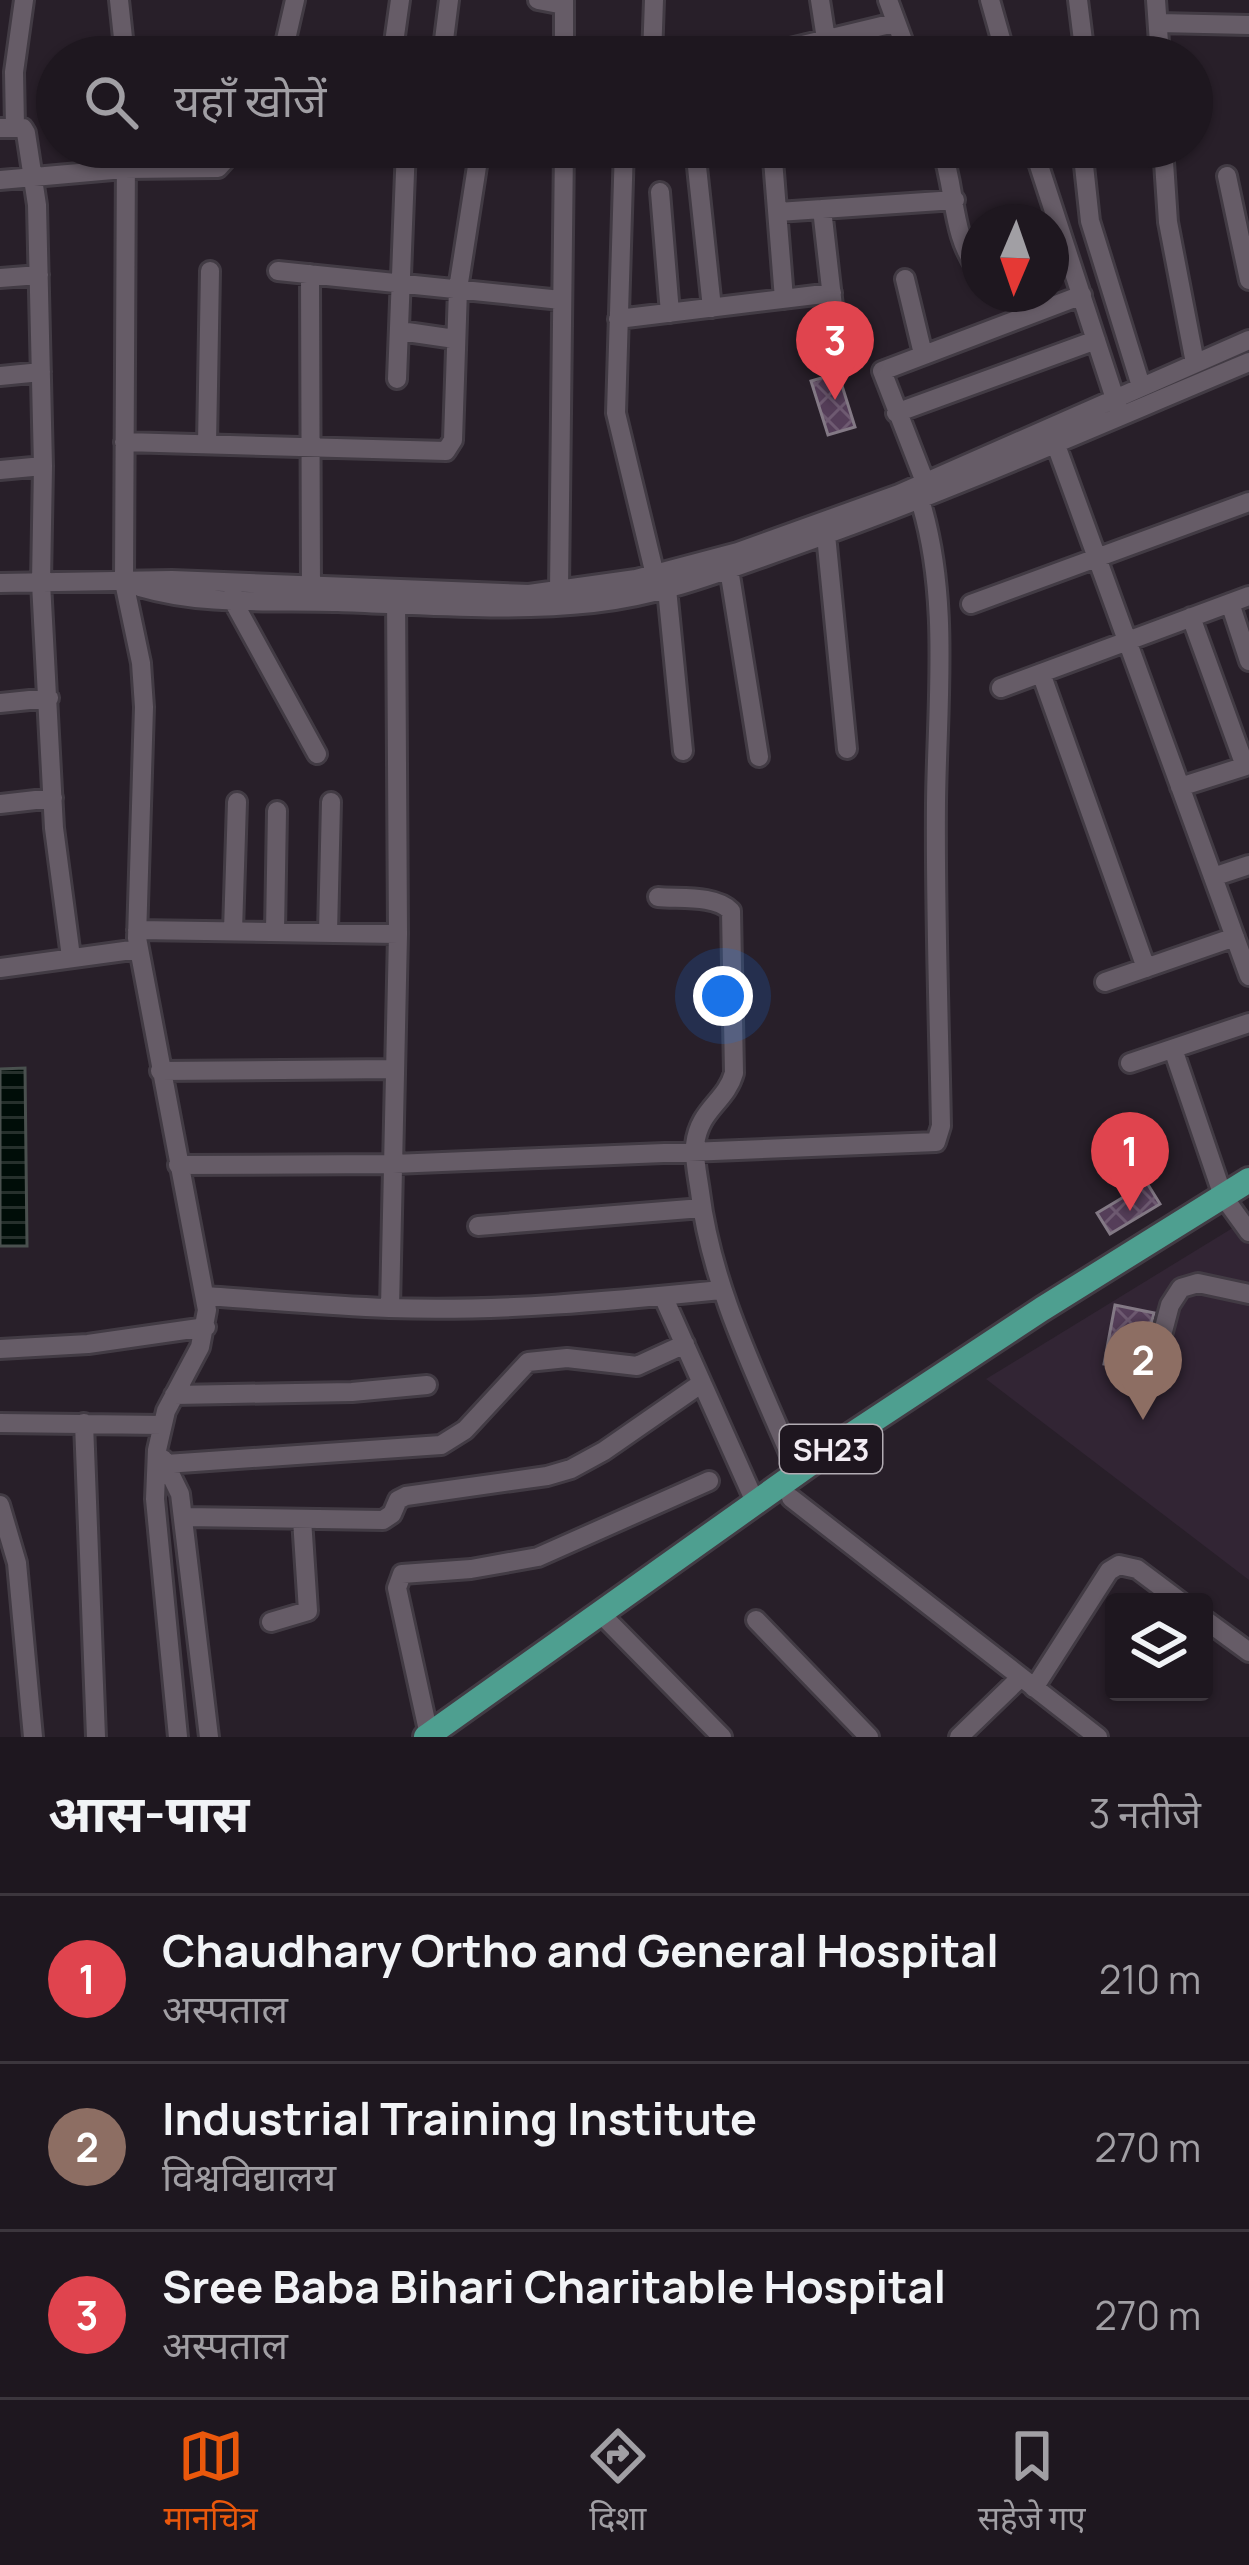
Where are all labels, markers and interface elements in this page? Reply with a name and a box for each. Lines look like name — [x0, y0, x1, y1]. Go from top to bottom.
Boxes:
search box — [36, 36, 1213, 168]
icon: search — [78, 69, 144, 135]
text: यहाँ खोजें — [174, 69, 327, 131]
north arrow — [961, 204, 1069, 312]
pin: 3 — [796, 301, 874, 400]
your location — [693, 966, 753, 1026]
pin: 1 — [1091, 1112, 1169, 1211]
pin: 2 — [1104, 1321, 1182, 1420]
road number: SH23 — [780, 1425, 882, 1473]
map controls — [1105, 1593, 1213, 1701]
button: layers — [1105, 1593, 1213, 1701]
text: आस-पास — [48, 1778, 250, 1847]
text: 3 नतीजे — [1089, 1786, 1201, 1840]
text: Chaudhary Ortho and General Hospital — [162, 1919, 999, 1981]
text: 1 — [78, 1952, 96, 2006]
text: 210 m — [1099, 1952, 1201, 2006]
text: अस्पताल — [162, 1981, 288, 2035]
text: Industrial Training Institute — [162, 2087, 757, 2149]
text: 2 — [75, 2120, 99, 2174]
text: 270 m — [1095, 2120, 1201, 2174]
text: विश्वविद्यालय — [162, 2149, 336, 2203]
text: Sree Baba Bihari Charitable Hospital — [162, 2255, 946, 2317]
text: 3 — [76, 2288, 98, 2342]
text: 270 m — [1095, 2288, 1201, 2342]
text: अस्पताल — [162, 2317, 288, 2371]
tab: मानचित्र — [163, 2423, 258, 2543]
tab: दिशा — [585, 2423, 651, 2543]
tab: सहेजे गए — [978, 2423, 1086, 2543]

